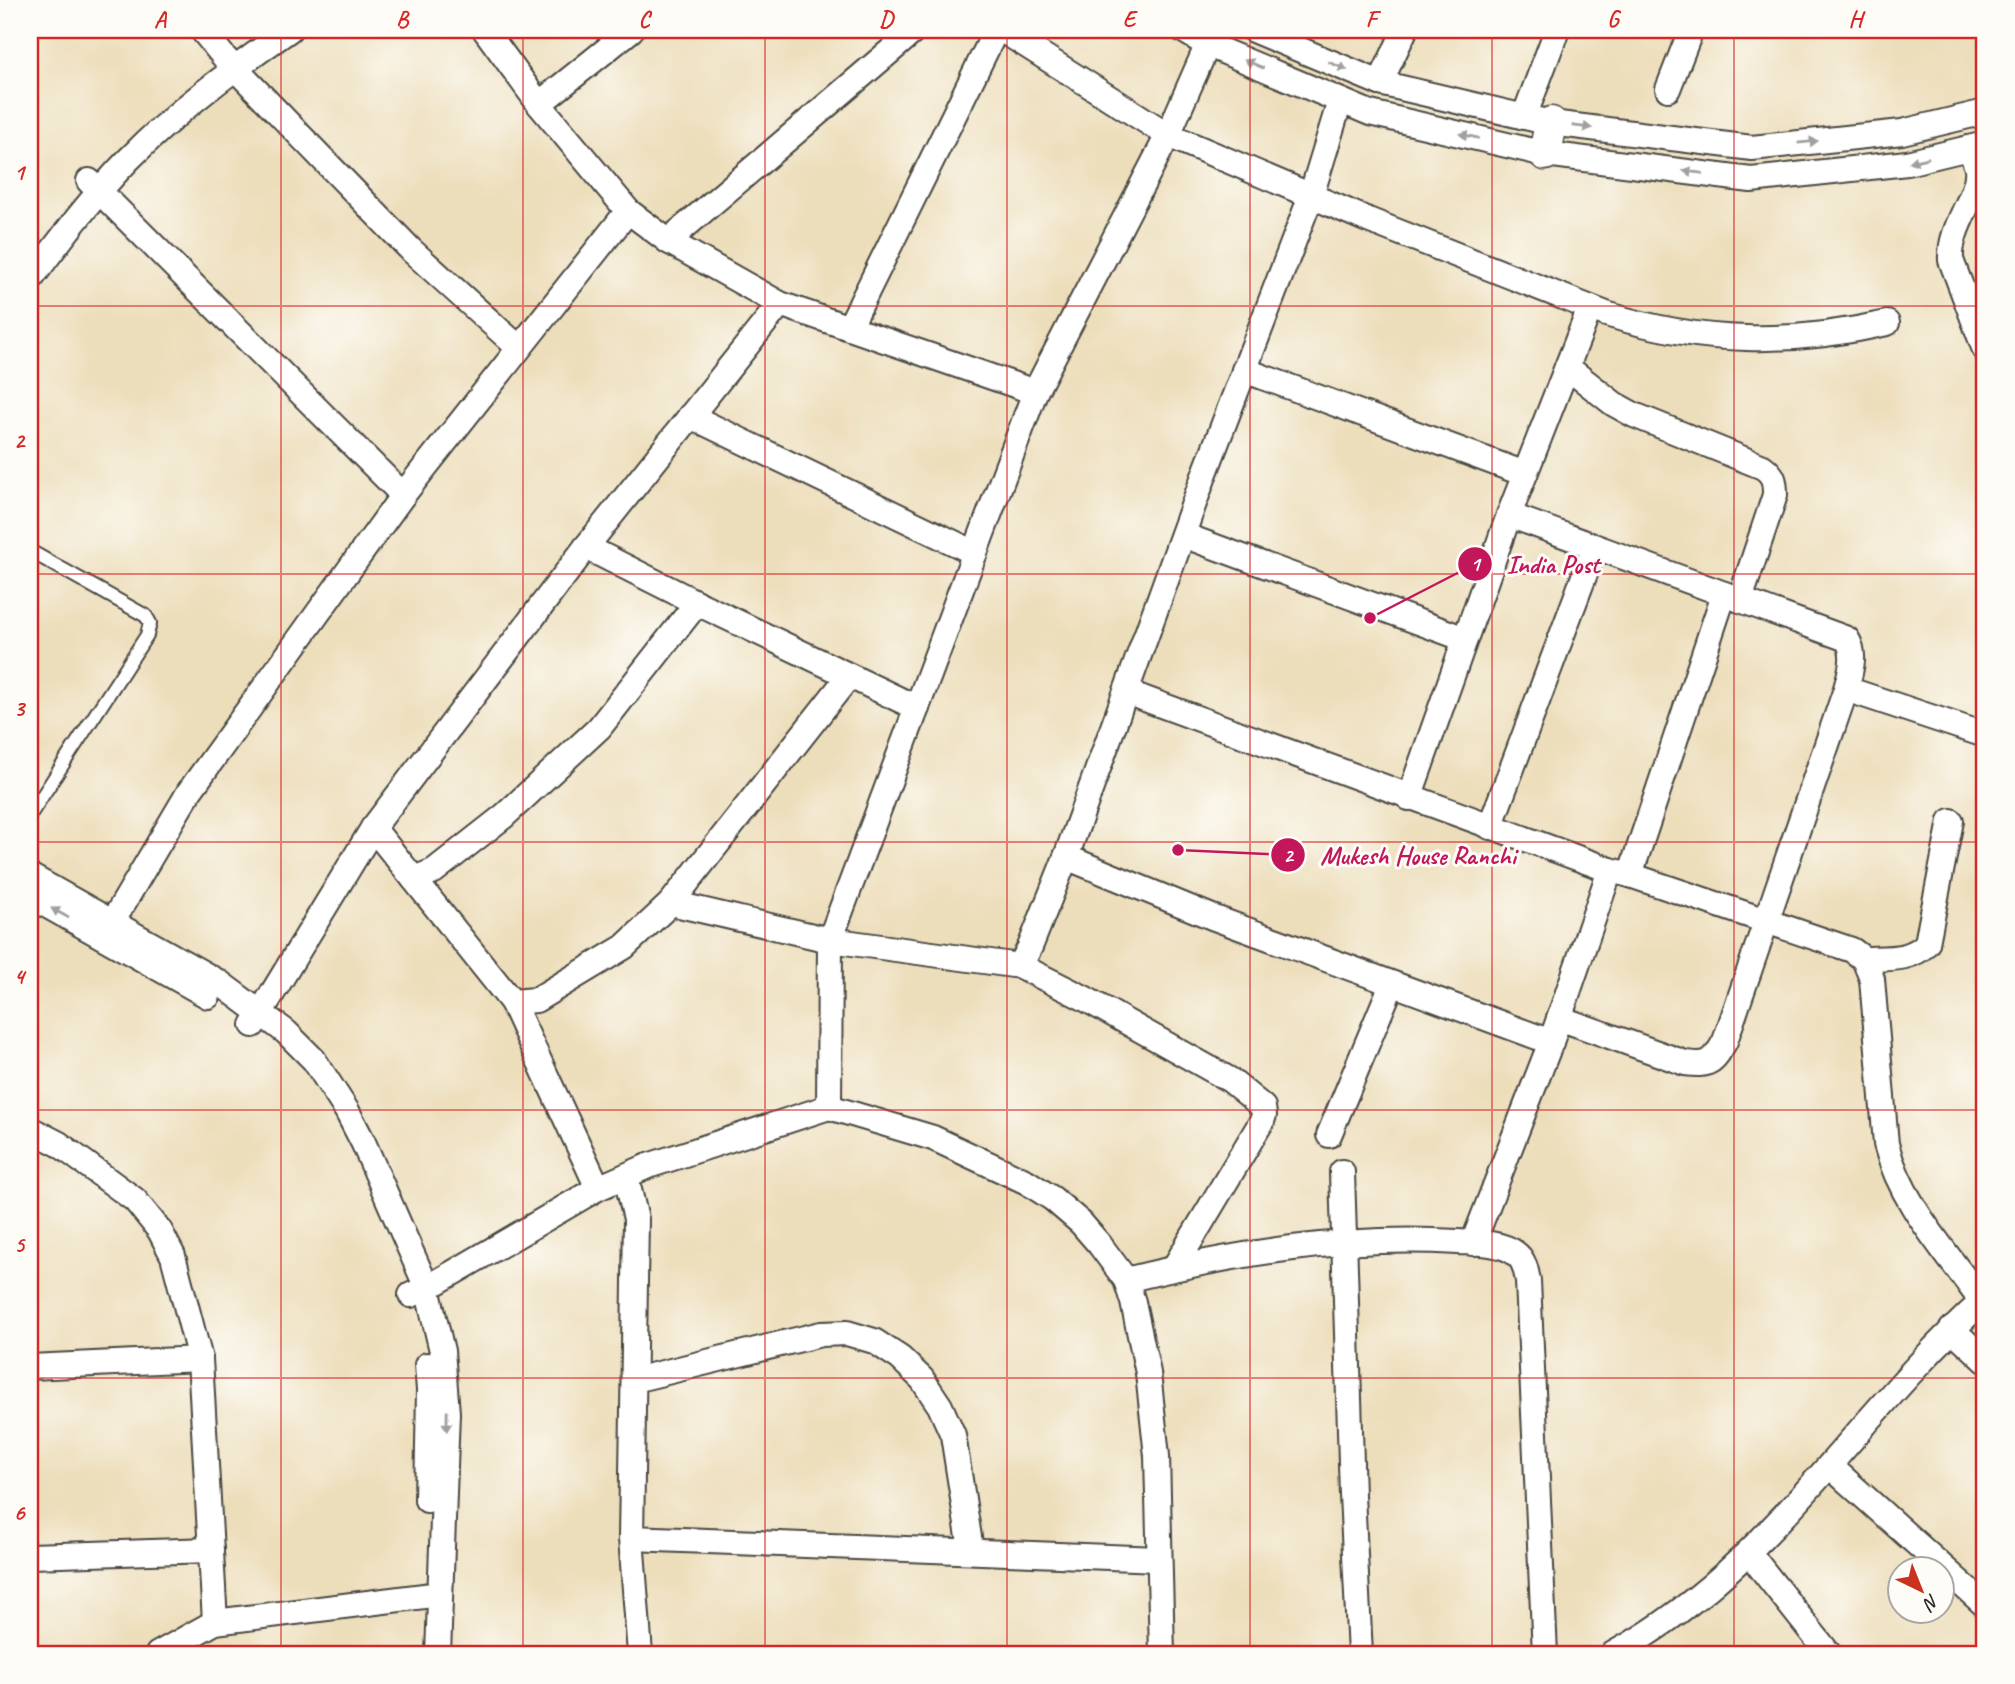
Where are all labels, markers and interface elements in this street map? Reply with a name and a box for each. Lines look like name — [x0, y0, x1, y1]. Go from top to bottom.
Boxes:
text: A — [154, 5, 168, 34]
text: B — [396, 5, 410, 34]
text: C — [639, 5, 653, 34]
text: D — [879, 5, 895, 34]
text: E — [1123, 5, 1139, 34]
text: F — [1366, 5, 1382, 34]
text: G — [1607, 5, 1622, 34]
text: H — [1848, 5, 1866, 34]
one-way arrow — [1243, 59, 1264, 70]
one-way arrow — [1328, 60, 1349, 71]
one-way arrow — [1571, 122, 1593, 133]
one-way arrow — [1458, 130, 1480, 141]
one-way arrow — [1797, 136, 1819, 147]
one-way arrow — [1908, 155, 1930, 166]
text: 1 — [14, 158, 27, 187]
one-way arrow — [1682, 167, 1704, 178]
text: 2 — [14, 426, 27, 455]
callout: India Post — [1458, 541, 1614, 588]
text: India Post — [1506, 548, 1602, 581]
text: 1 — [1470, 551, 1482, 577]
text: 3 — [14, 694, 27, 723]
callout: Mukesh House Ranchi — [1271, 831, 1530, 878]
text: Mukesh House Ranchi — [1320, 839, 1520, 872]
text: 2 — [1283, 842, 1295, 868]
one-way arrow — [51, 907, 70, 919]
text: 4 — [14, 962, 27, 991]
text: 5 — [14, 1230, 26, 1259]
one-way arrow — [441, 1410, 452, 1432]
text: 6 — [14, 1498, 27, 1527]
north arrow — [1885, 1554, 1955, 1624]
text: N — [1917, 1589, 1944, 1617]

